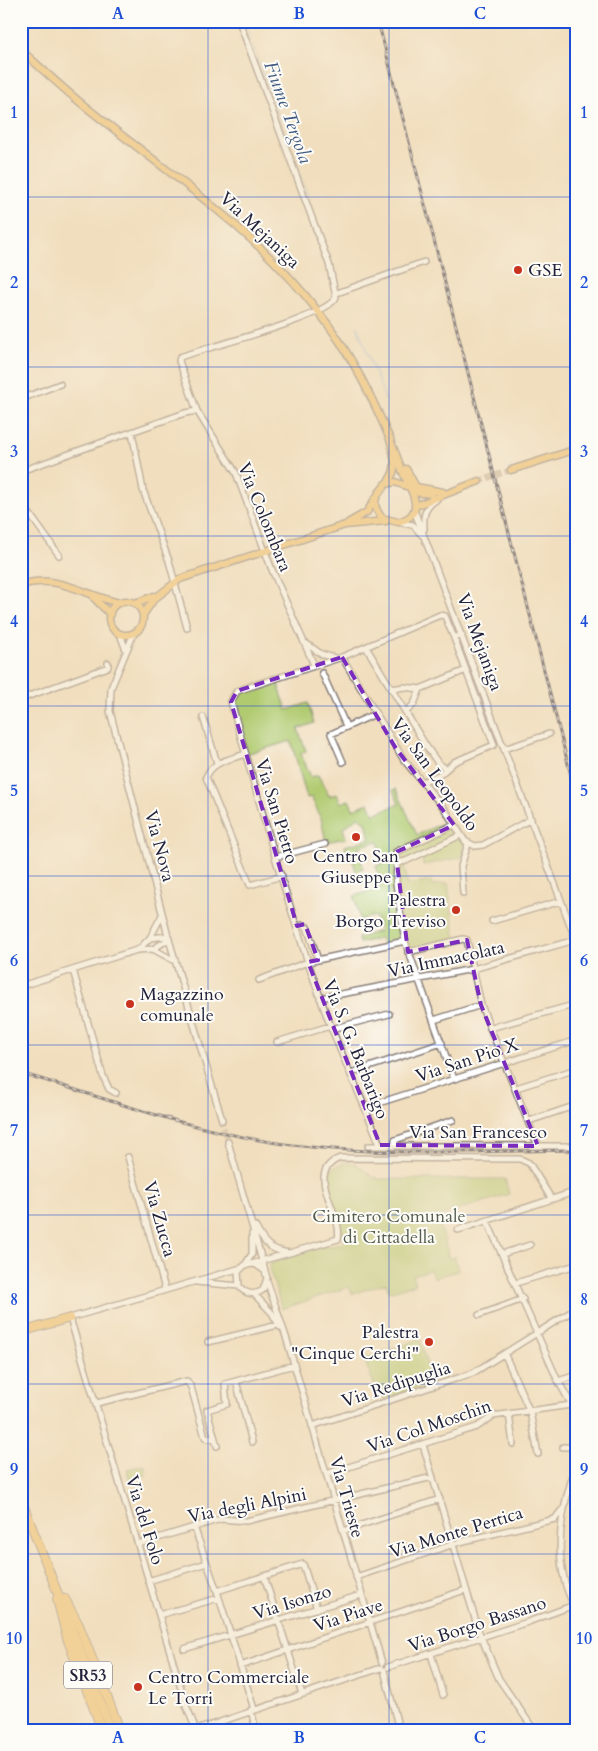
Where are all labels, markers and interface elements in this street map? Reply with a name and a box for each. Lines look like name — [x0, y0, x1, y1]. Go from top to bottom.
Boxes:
text: A — [112, 3, 124, 25]
text: B — [293, 3, 305, 25]
text: C — [474, 3, 486, 25]
water label: Fiume Tergola — [257, 57, 319, 168]
text: 1 — [10, 102, 18, 124]
text: 1 — [580, 102, 588, 124]
street label: Via Mejaniga — [214, 186, 306, 274]
place label: GSE — [528, 258, 562, 283]
marker: GSE — [512, 264, 524, 276]
text: 2 — [10, 272, 18, 294]
text: 2 — [580, 272, 588, 294]
text: 3 — [10, 441, 18, 463]
text: 3 — [580, 441, 588, 463]
street label: Via Colombara — [231, 459, 298, 576]
street label: Via Mejaniga — [450, 590, 509, 695]
text: 4 — [10, 611, 18, 633]
text: 4 — [580, 611, 588, 633]
street label: Via San Leopoldo — [385, 712, 484, 836]
street label: Via San Pietro — [249, 756, 304, 867]
text: 5 — [10, 780, 18, 802]
text: 5 — [580, 780, 588, 802]
street label: Via Nova — [138, 808, 181, 885]
marker: Centro San Giuseppe — [350, 831, 362, 843]
place label: Centro San Giuseppe — [313, 844, 400, 890]
place label: Palestra Borgo Treviso — [335, 888, 446, 934]
marker: Palestra Borgo Treviso — [450, 904, 462, 916]
street label: Via Immacolata — [385, 935, 507, 984]
text: 6 — [10, 950, 18, 972]
text: 6 — [580, 950, 588, 972]
street label: Via S. G. Barbarigo — [316, 976, 395, 1123]
place label: Magazzino comunale — [140, 982, 224, 1028]
marker: Magazzino comunale — [124, 998, 136, 1010]
street label: Via San Pio X — [412, 1032, 523, 1089]
text: 7 — [10, 1120, 18, 1142]
street label: Via San Francesco — [409, 1120, 547, 1145]
text: 7 — [580, 1120, 588, 1142]
street label: Via Zucca — [137, 1178, 182, 1260]
park label: Cimitero Comunale di Cittadella — [312, 1204, 466, 1250]
text: 8 — [10, 1289, 18, 1311]
text: 8 — [580, 1289, 588, 1311]
place label: Palestra "Cinque Cerchi" — [291, 1320, 419, 1366]
marker: Palestra "Cinque Cerchi" — [423, 1336, 435, 1348]
street label: Via Redipuglia — [338, 1355, 454, 1414]
street label: Via Col Moschin — [364, 1393, 495, 1459]
street label: Via Trieste — [323, 1453, 370, 1541]
text: 9 — [10, 1459, 18, 1481]
text: 9 — [580, 1459, 588, 1481]
street label: Via del Folo — [119, 1472, 170, 1568]
street label: Via degli Alpini — [186, 1482, 309, 1529]
street label: Via Monte Pertica — [386, 1500, 526, 1565]
street label: Via Isonzo — [250, 1579, 335, 1626]
street label: Via Borgo Bassano — [405, 1590, 550, 1659]
street label: Via Piave — [310, 1593, 386, 1638]
text: 10 — [6, 1628, 22, 1650]
text: 10 — [576, 1628, 592, 1650]
road number: SR53 — [64, 1662, 112, 1688]
place label: Centro Commerciale Le Torri — [148, 1665, 309, 1711]
marker: Centro Commerciale Le Torri — [132, 1681, 144, 1693]
text: A — [112, 1727, 124, 1749]
text: B — [293, 1727, 305, 1749]
text: C — [474, 1727, 486, 1749]

